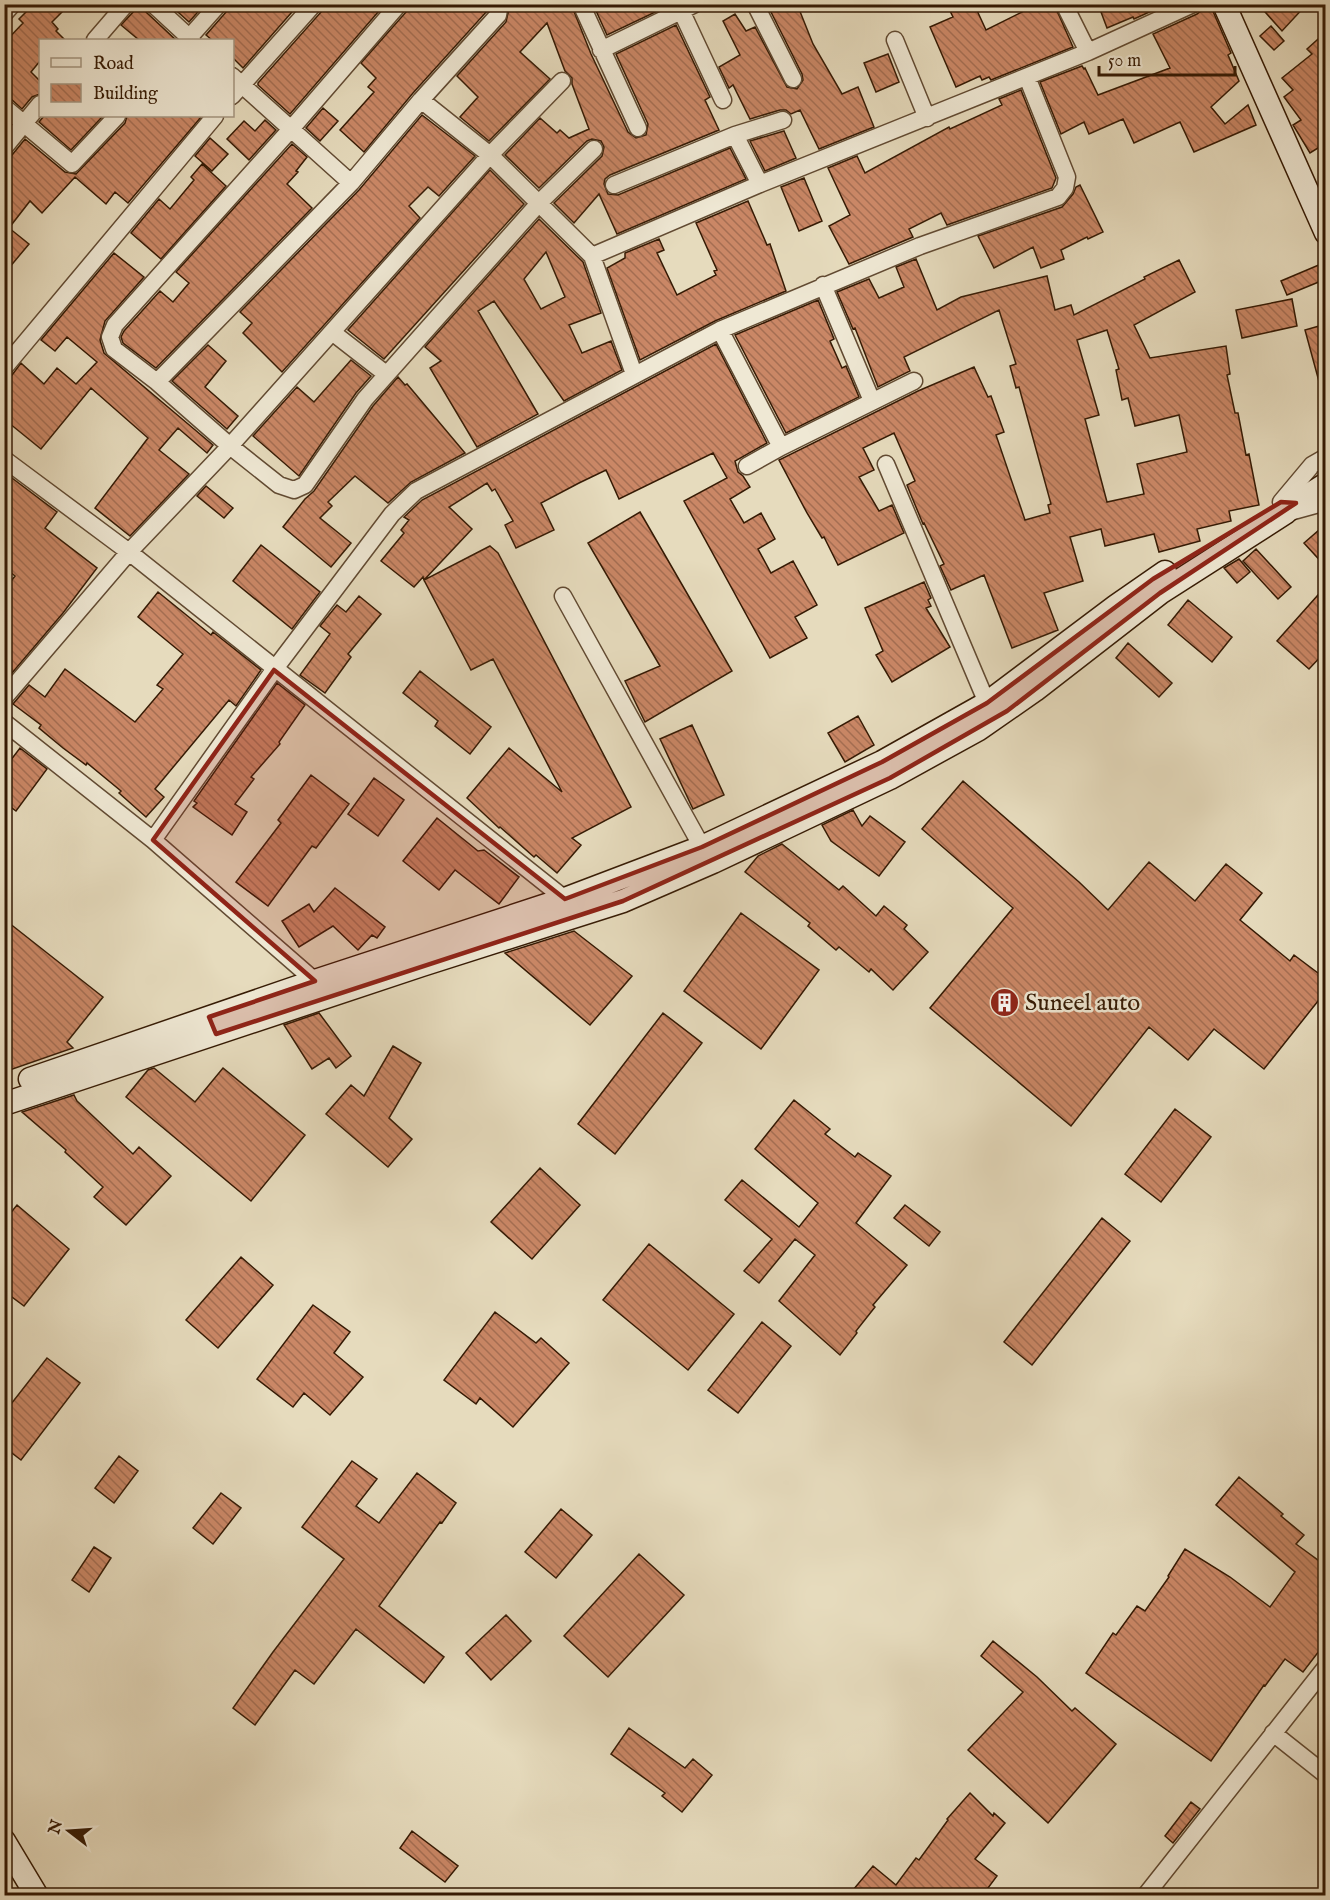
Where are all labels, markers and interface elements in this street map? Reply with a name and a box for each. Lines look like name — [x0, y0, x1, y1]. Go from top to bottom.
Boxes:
legend — [39, 39, 234, 117]
scale bar — [1099, 39, 1236, 77]
text: 50 m — [1108, 50, 1141, 73]
text: Road — [93, 53, 134, 76]
text: Building — [93, 83, 158, 106]
building icon: Suneel auto — [988, 986, 1020, 1018]
place label: Suneel auto — [1025, 988, 1140, 1019]
north arrow — [39, 1801, 99, 1861]
text: N — [45, 1818, 68, 1838]

